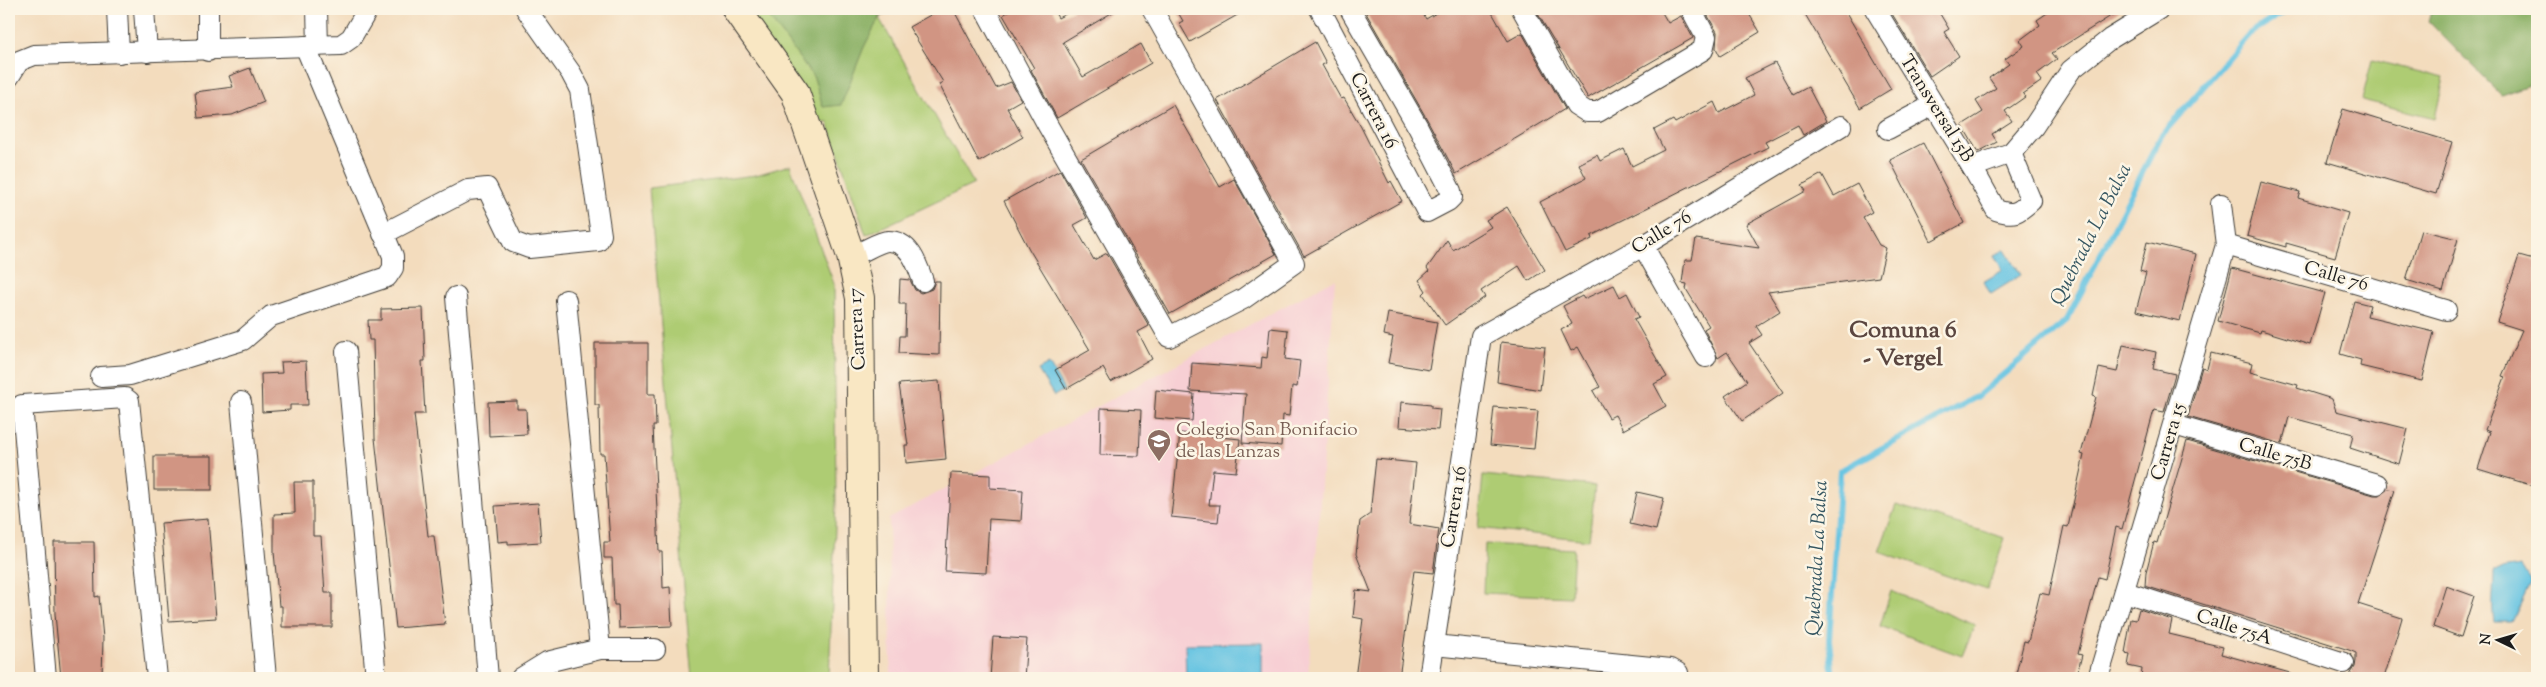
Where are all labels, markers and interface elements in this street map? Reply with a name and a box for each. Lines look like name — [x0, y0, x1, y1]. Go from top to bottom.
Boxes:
street label: Transversal 15B — [1892, 50, 1980, 168]
street label: Carrera 16 — [1342, 68, 1404, 154]
water label: Quebrada La Balsa — [2044, 159, 2140, 311]
street label: Calle 76 — [1627, 204, 1697, 262]
street label: Calle 76 — [2301, 255, 2371, 299]
street label: Carrera 17 — [842, 287, 874, 371]
district label: Comuna 6 - Vergel — [1849, 314, 1957, 376]
street label: Carrera 15 — [2145, 400, 2193, 484]
place label: Colegio San Bonifacio de las Lanzas — [1176, 417, 1358, 466]
school or university icon: Colegio San Bonifacio de las Lanzas — [1146, 428, 1172, 462]
street label: Calle 75B — [2235, 432, 2315, 478]
street label: Carrera 16 — [1435, 464, 1475, 550]
water label: Quebrada La Balsa — [1799, 480, 1837, 636]
street label: Calle 75A — [2192, 603, 2276, 653]
north arrow — [2474, 614, 2524, 664]
text: N — [2477, 633, 2497, 645]

